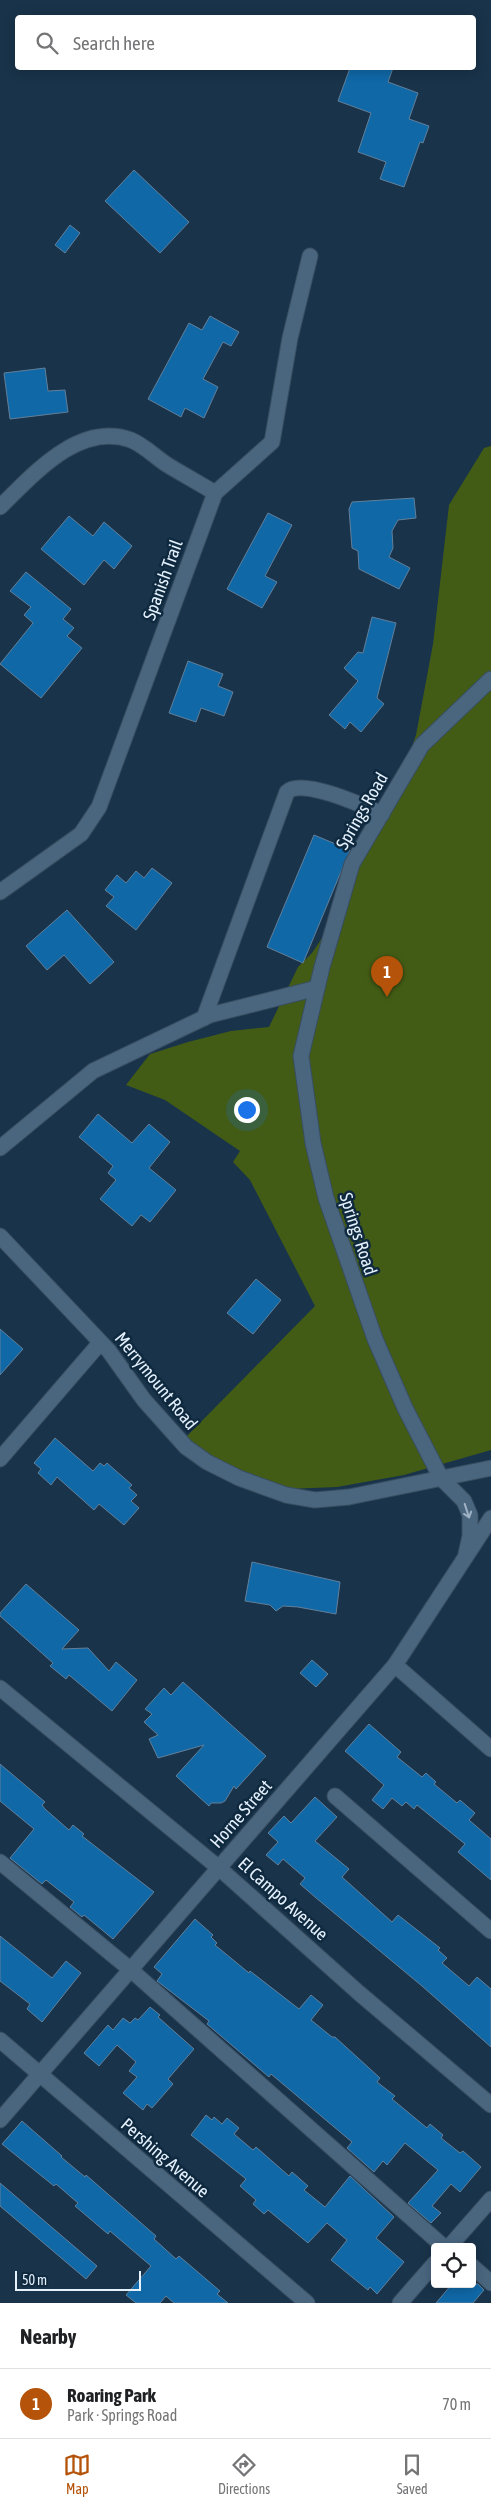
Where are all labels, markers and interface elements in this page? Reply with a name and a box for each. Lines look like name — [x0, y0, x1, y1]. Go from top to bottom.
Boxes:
search box — [15, 15, 476, 70]
icon: search — [33, 29, 61, 57]
text: Search here — [73, 32, 155, 54]
street label: Spanish Trail — [138, 537, 187, 623]
street label: Springs Road — [331, 769, 392, 853]
pin: 1 — [371, 956, 403, 997]
your location — [234, 1097, 260, 1123]
street label: Springs Road — [335, 1190, 382, 1278]
street label: Merrymount Road — [111, 1328, 202, 1434]
one-way arrow — [463, 1503, 473, 1519]
street label: Horne Street — [205, 1775, 276, 1852]
street label: El Campo Avenue — [234, 1853, 333, 1944]
street label: Pershing Avenue — [117, 2114, 214, 2202]
map controls — [431, 2243, 476, 2288]
button: locate — [431, 2243, 476, 2288]
scale bar — [15, 2268, 141, 2291]
text: 50 m — [22, 2272, 47, 2288]
text: Nearby — [20, 2324, 76, 2348]
text: Roaring Park — [67, 2384, 156, 2406]
text: 1 — [32, 2395, 40, 2413]
text: 70 m — [442, 2395, 471, 2413]
text: Park · Springs Road — [67, 2406, 177, 2424]
tab: Map — [63, 2451, 91, 2497]
tab: Directions — [218, 2451, 270, 2497]
tab: Saved — [397, 2451, 428, 2497]

